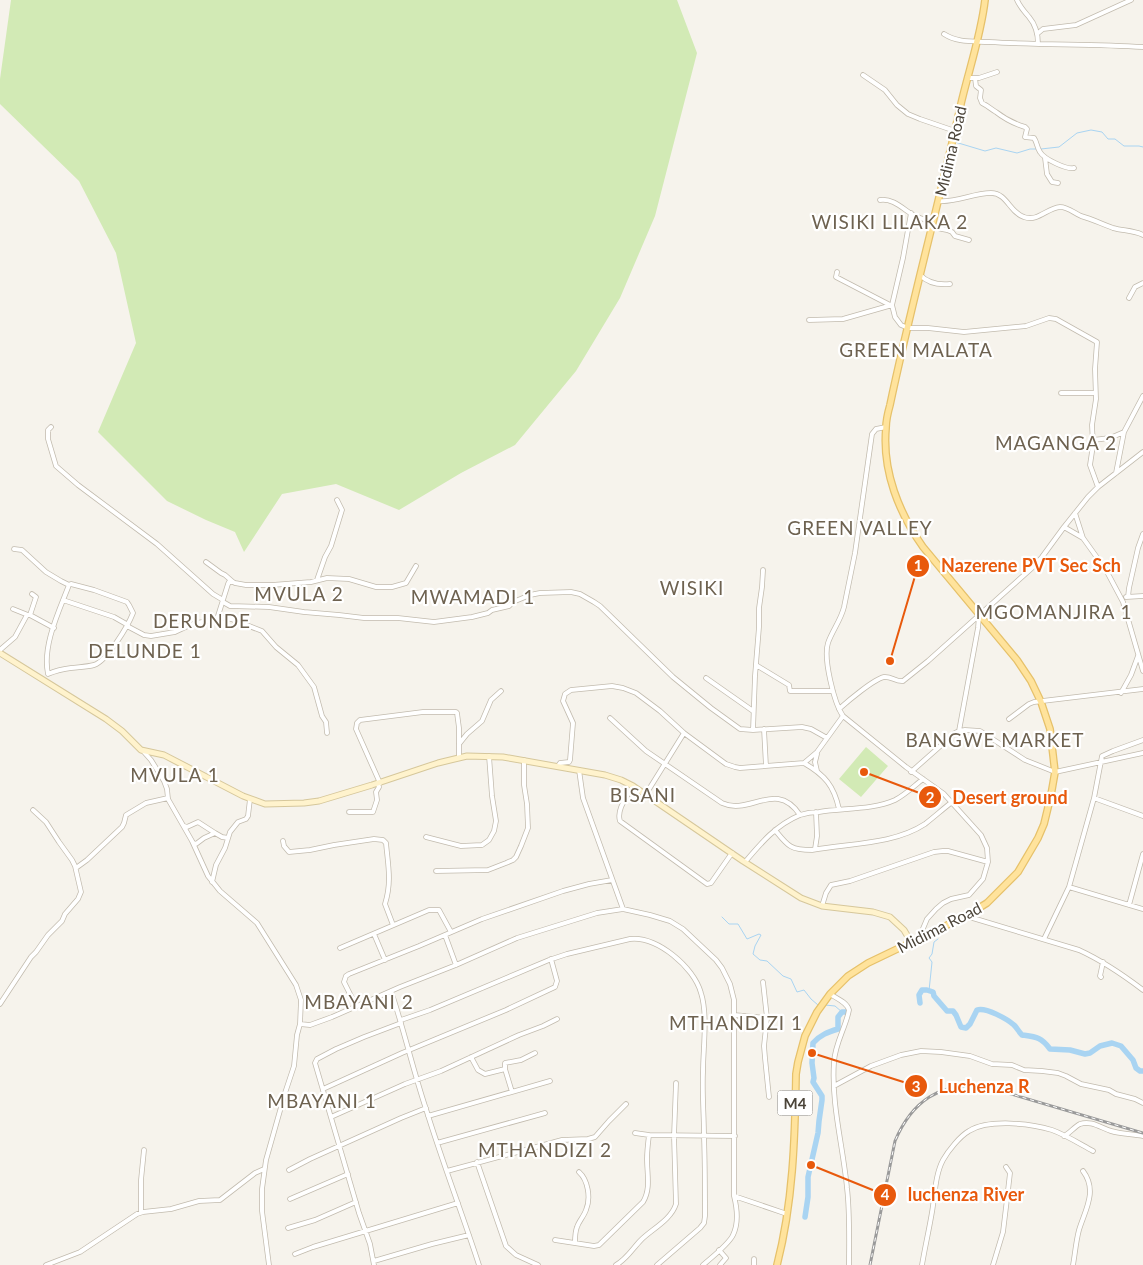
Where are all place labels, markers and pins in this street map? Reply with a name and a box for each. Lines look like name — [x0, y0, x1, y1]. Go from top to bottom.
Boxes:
callout: Nazerene PVT Sec Sch — [905, 549, 1131, 582]
callout: Desert ground — [917, 781, 1077, 814]
callout: Luchenza R — [903, 1070, 1039, 1103]
callout: luchenza River — [873, 1178, 1035, 1211]

